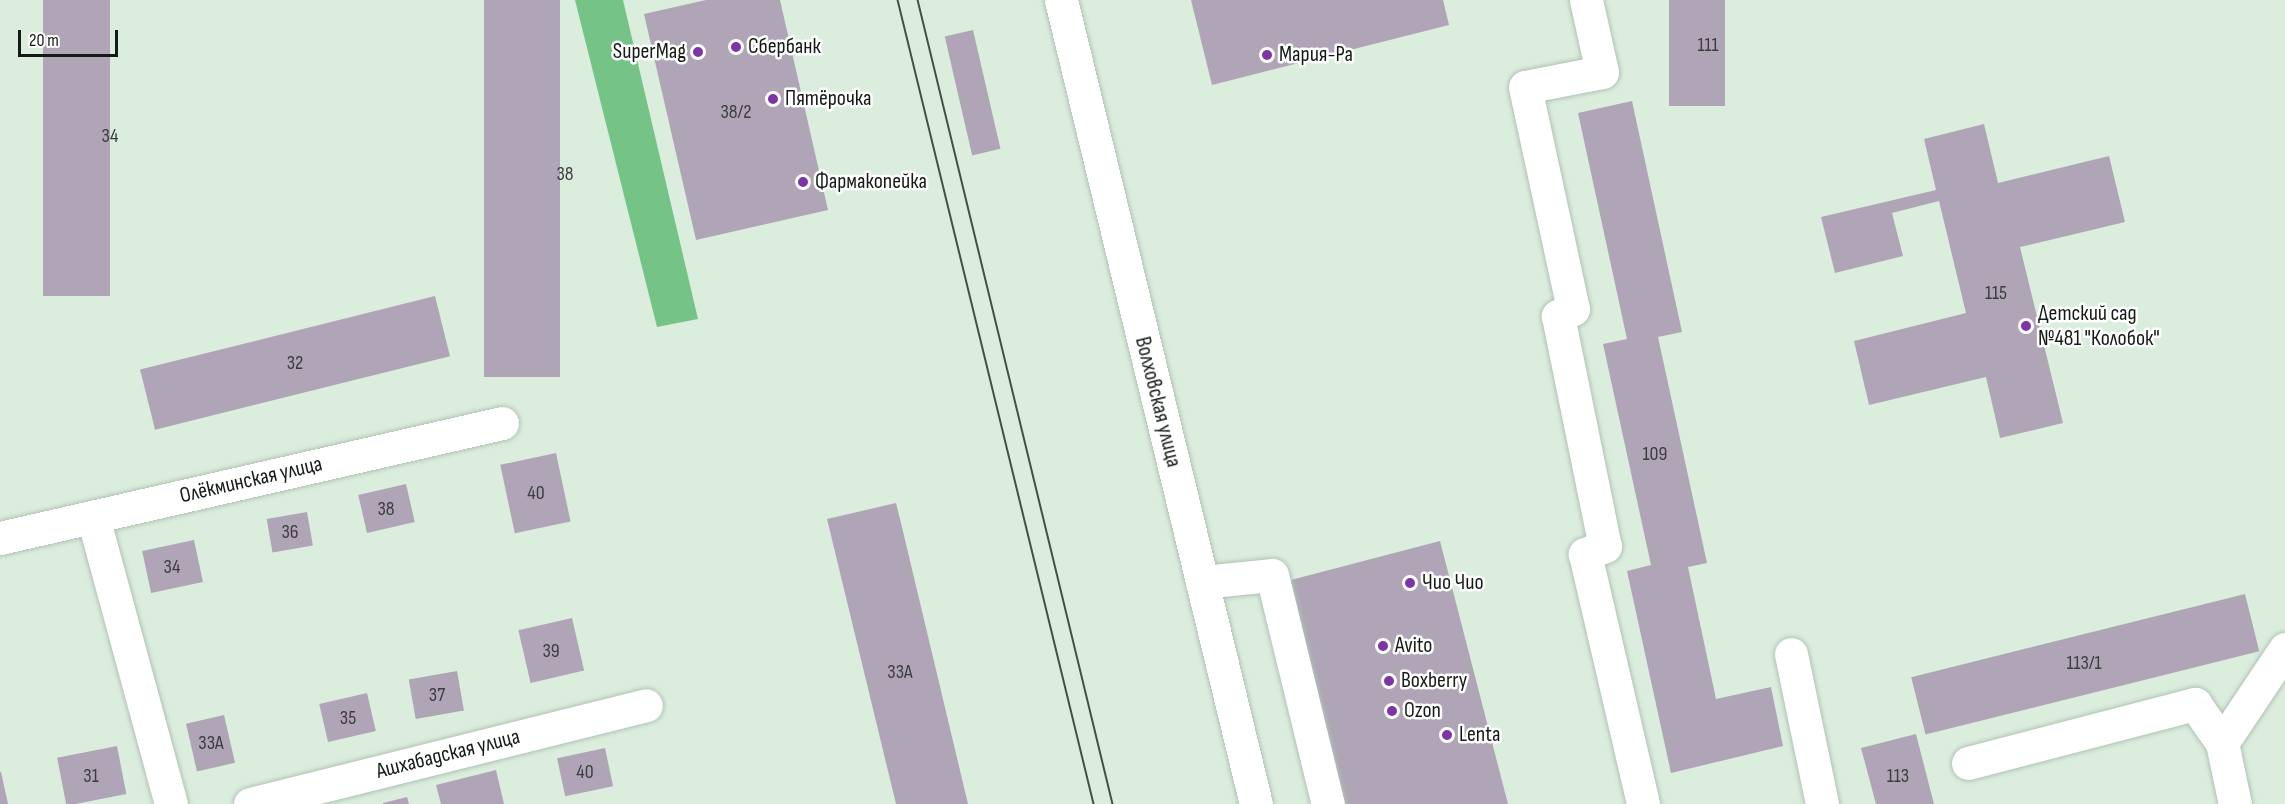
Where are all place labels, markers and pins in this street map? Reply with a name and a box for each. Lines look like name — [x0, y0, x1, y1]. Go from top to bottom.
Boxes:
place label: Сбербанк — [748, 34, 821, 60]
place label: SuperMag — [613, 39, 686, 65]
marker: Сбербанк — [729, 40, 743, 54]
place label: Мария-Ра — [1279, 42, 1353, 68]
marker: SuperMag — [691, 45, 705, 59]
marker: Мария-Ра — [1260, 48, 1274, 62]
place label: Пятёрочка — [785, 86, 872, 112]
marker: Пятёрочка — [766, 92, 780, 106]
place label: Фармакопейка — [815, 169, 927, 195]
marker: Фармакопейка — [796, 175, 810, 189]
place label: Детский сад №481 "Колобок" — [2038, 300, 2160, 352]
marker: Детский сад №481 "Колобок" — [2019, 319, 2033, 333]
place label: Чио Чио — [1422, 570, 1484, 596]
marker: Чио Чио — [1403, 576, 1417, 590]
place label: Avito — [1395, 633, 1432, 659]
marker: Avito — [1376, 639, 1390, 653]
place label: Boxberry — [1401, 668, 1467, 694]
marker: Boxberry — [1382, 674, 1396, 688]
place label: Ozon — [1404, 698, 1441, 724]
marker: Ozon — [1385, 704, 1399, 718]
place label: Lenta — [1459, 722, 1500, 748]
marker: Lenta — [1440, 728, 1454, 742]

